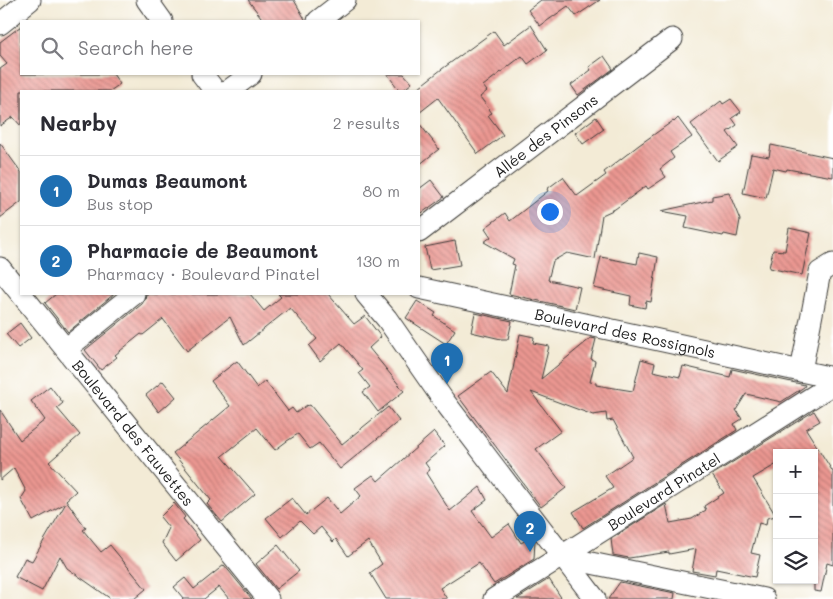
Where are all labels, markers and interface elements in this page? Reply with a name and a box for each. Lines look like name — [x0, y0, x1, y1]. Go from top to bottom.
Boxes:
search box — [20, 20, 420, 75]
icon: search — [38, 34, 66, 62]
text: Search here — [78, 35, 194, 60]
street label: Allée des Pinsons — [489, 89, 602, 182]
text: Nearby — [40, 109, 117, 136]
text: 2 results — [333, 112, 400, 133]
text: Dumas Beaumont — [87, 168, 247, 193]
text: 1 — [52, 180, 60, 201]
text: 80 m — [363, 180, 400, 201]
text: Bus stop — [87, 193, 153, 214]
your location — [537, 199, 563, 225]
text: Pharmacie de Beaumont — [87, 238, 318, 263]
text: 2 — [52, 250, 60, 271]
text: 130 m — [356, 250, 400, 271]
text: Pharmacy · Boulevard Pinatel — [87, 263, 320, 284]
street label: Boulevard des Rossignols — [533, 303, 717, 362]
pin: 1 — [431, 343, 463, 384]
street label: Boulevard des Fauvettes — [68, 356, 199, 510]
street label: Boulevard Pinatel — [604, 448, 724, 535]
map controls — [773, 449, 818, 584]
button: + — [773, 449, 818, 494]
button: − — [773, 494, 818, 539]
pin: 2 — [514, 511, 546, 552]
button: layers — [773, 539, 818, 584]

